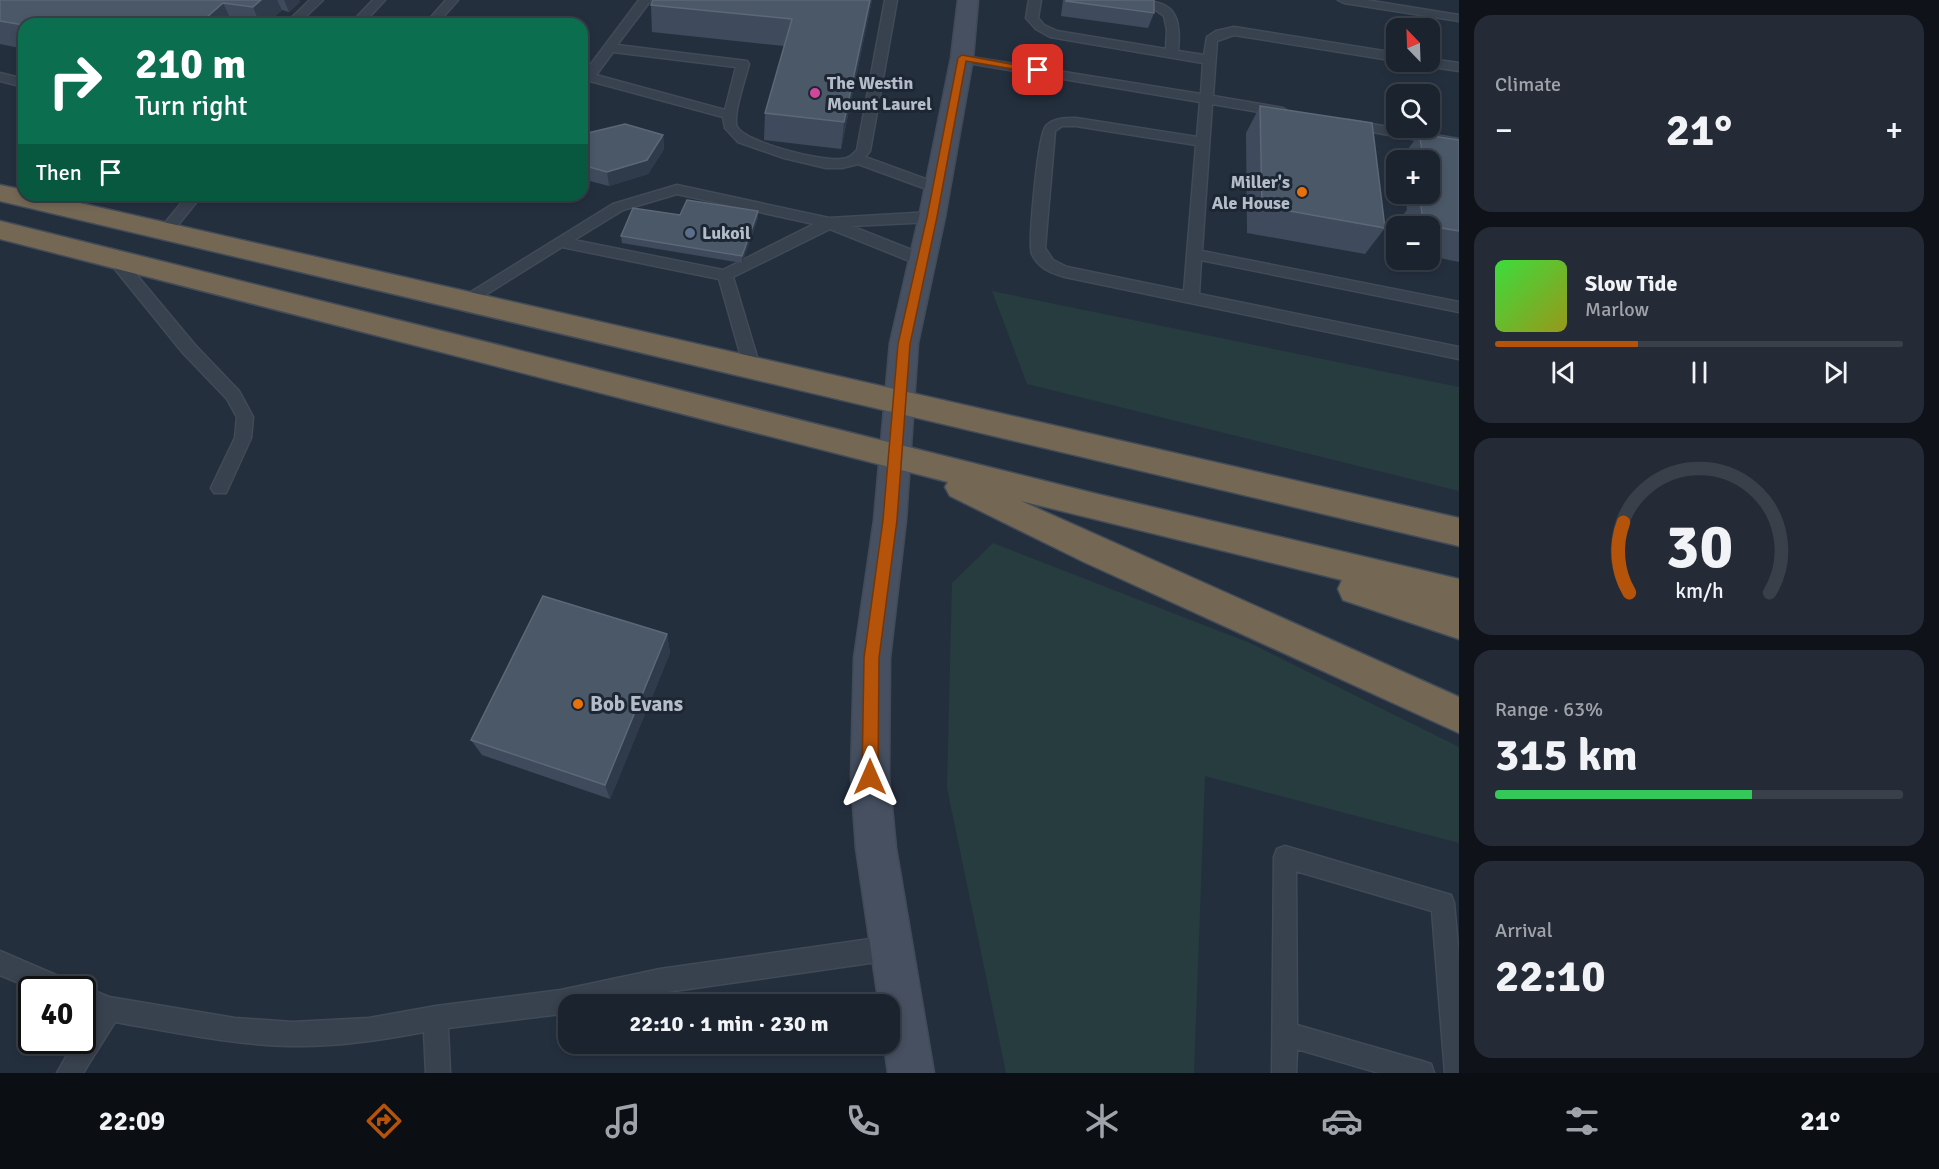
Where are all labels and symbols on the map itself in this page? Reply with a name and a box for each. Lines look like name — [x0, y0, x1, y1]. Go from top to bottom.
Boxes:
north arrow — [1386, 18, 1440, 72]
pin — [1012, 44, 1063, 95]
place label: The Westin Mount Laurel — [827, 72, 932, 115]
marker: The Westin Mount Laurel — [808, 86, 822, 100]
place label: Miller's Ale House — [1212, 171, 1290, 214]
marker: Miller's Ale House — [1295, 185, 1309, 199]
place label: Lukoil — [702, 222, 751, 244]
marker: Lukoil — [683, 226, 697, 240]
place label: Bob Evans — [590, 691, 683, 717]
marker: Bob Evans — [571, 697, 585, 711]
position arrow — [838, 745, 902, 809]
speed limit sign: 40 — [18, 976, 96, 1054]

